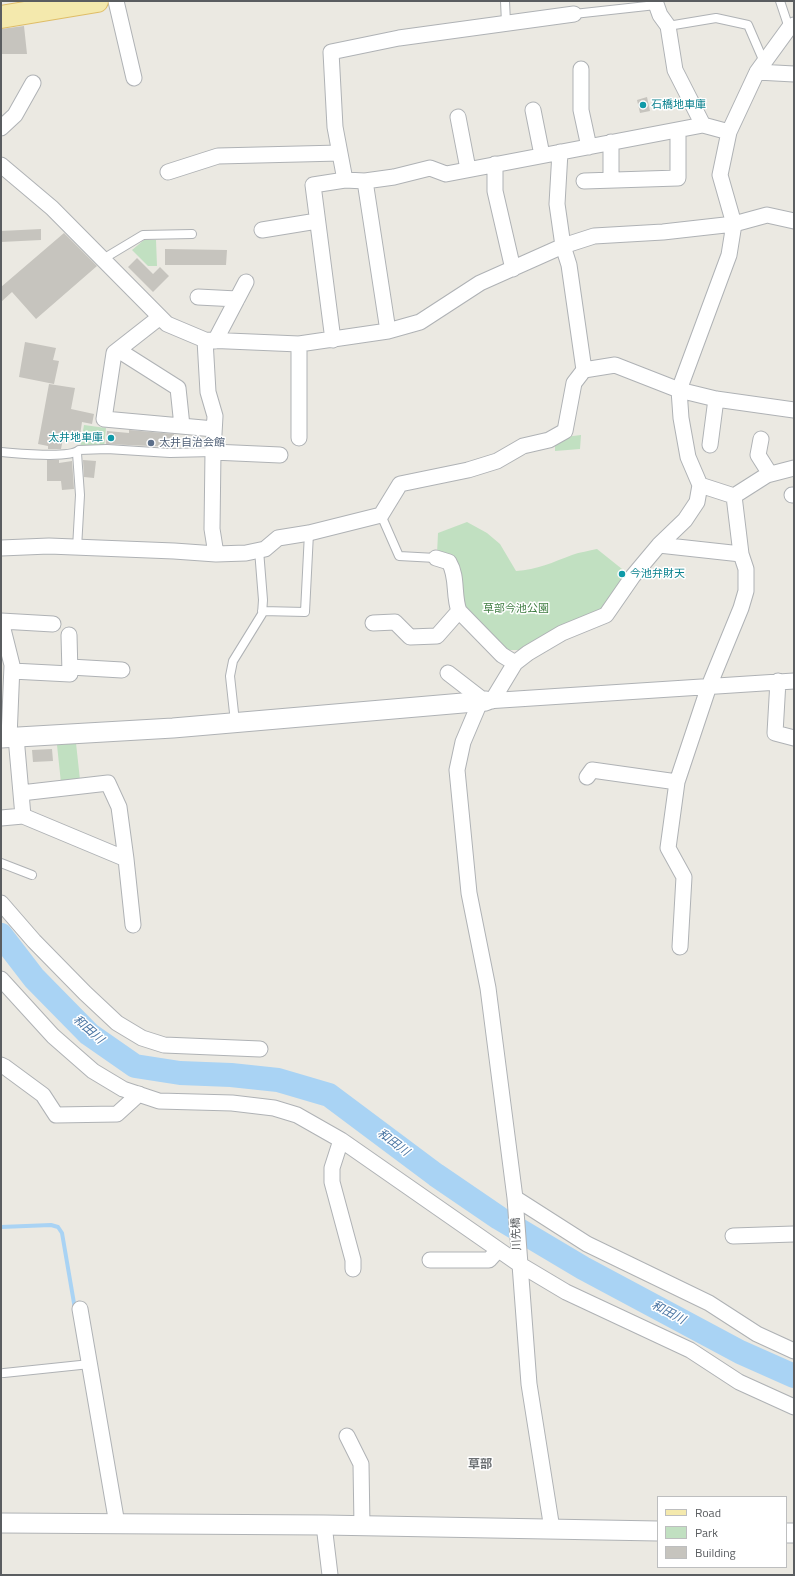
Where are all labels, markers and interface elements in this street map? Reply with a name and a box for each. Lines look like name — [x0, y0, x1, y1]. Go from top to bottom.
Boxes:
place label: 石橋地車庫 — [651, 98, 706, 112]
marker: 石橋地車庫 — [638, 100, 648, 110]
place label: 太井地車庫 — [48, 431, 103, 445]
marker: 太井地車庫 — [106, 433, 116, 443]
place label: 太井自治会館 — [159, 436, 225, 450]
marker: 太井自治会館 — [146, 438, 156, 448]
place label: 今池弁財天 — [630, 567, 685, 581]
marker: 今池弁財天 — [617, 569, 627, 579]
park label: 草部今池公園 — [483, 602, 549, 616]
water label: 和田川 — [70, 1013, 106, 1047]
water label: 和田川 — [374, 1126, 412, 1160]
street label: 川先橋 — [510, 1217, 524, 1251]
water label: 和田川 — [649, 1298, 687, 1328]
district label: 草部 — [468, 1458, 492, 1472]
legend — [657, 1496, 787, 1568]
text: Road — [695, 1503, 721, 1522]
text: Park — [695, 1523, 718, 1542]
text: Building — [695, 1543, 736, 1562]

